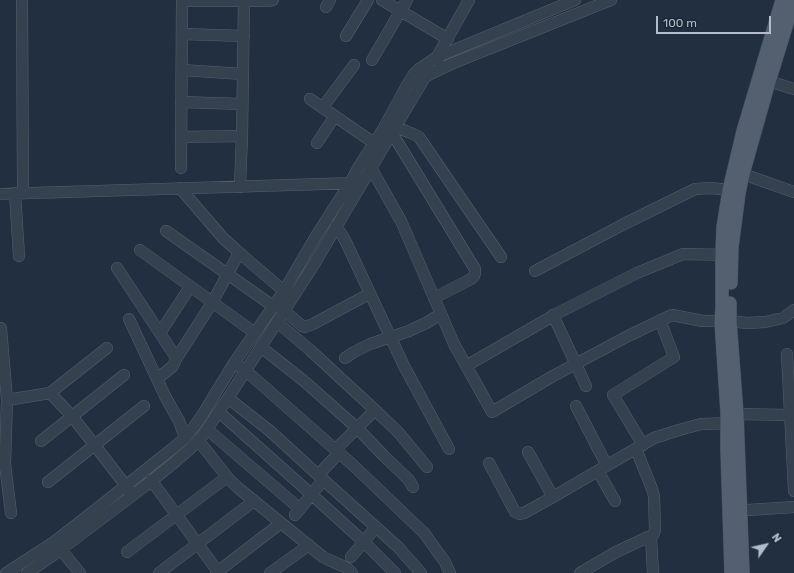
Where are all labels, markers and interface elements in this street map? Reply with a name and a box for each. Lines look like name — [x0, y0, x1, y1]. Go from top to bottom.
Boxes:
scale bar — [658, 8, 773, 34]
text: 100 m — [663, 16, 697, 30]
north arrow — [746, 525, 786, 565]
text: N — [769, 531, 784, 545]

